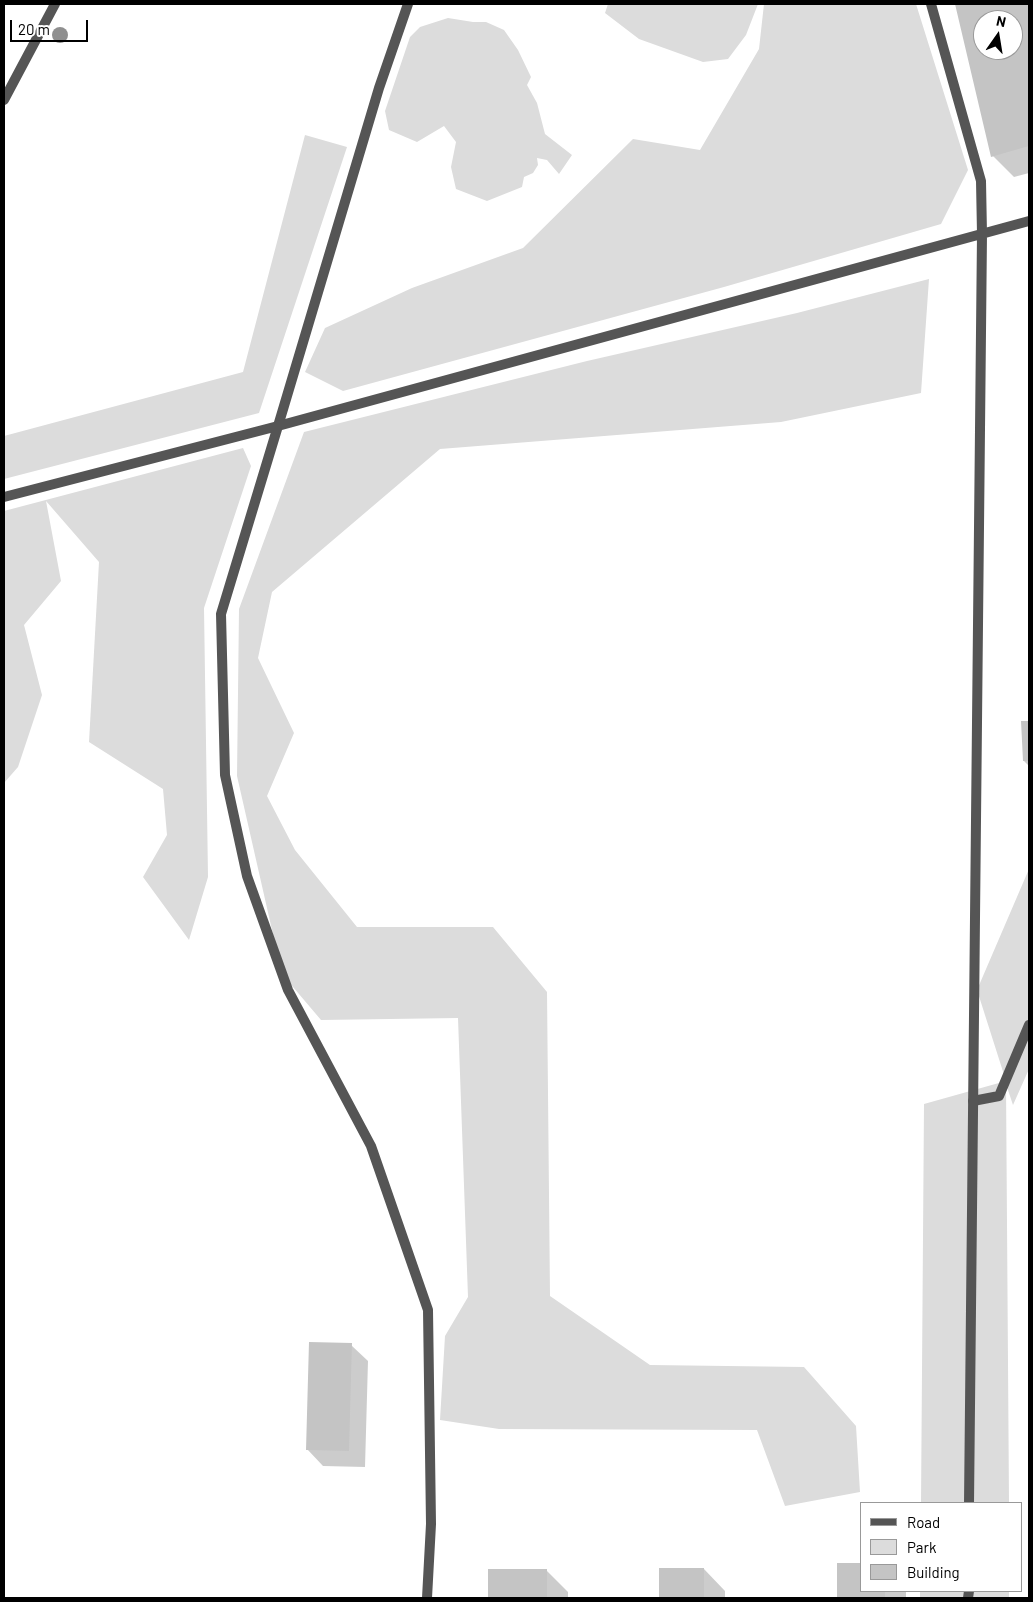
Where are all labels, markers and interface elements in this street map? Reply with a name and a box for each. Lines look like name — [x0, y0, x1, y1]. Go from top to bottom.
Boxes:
scale bar — [12, 10, 90, 42]
north arrow — [973, 10, 1023, 60]
text: N — [995, 12, 1008, 30]
text: 20 m — [18, 20, 50, 38]
legend — [860, 1502, 1023, 1592]
text: Road — [907, 1513, 940, 1531]
text: Park — [907, 1538, 936, 1556]
text: Building — [907, 1563, 960, 1581]

